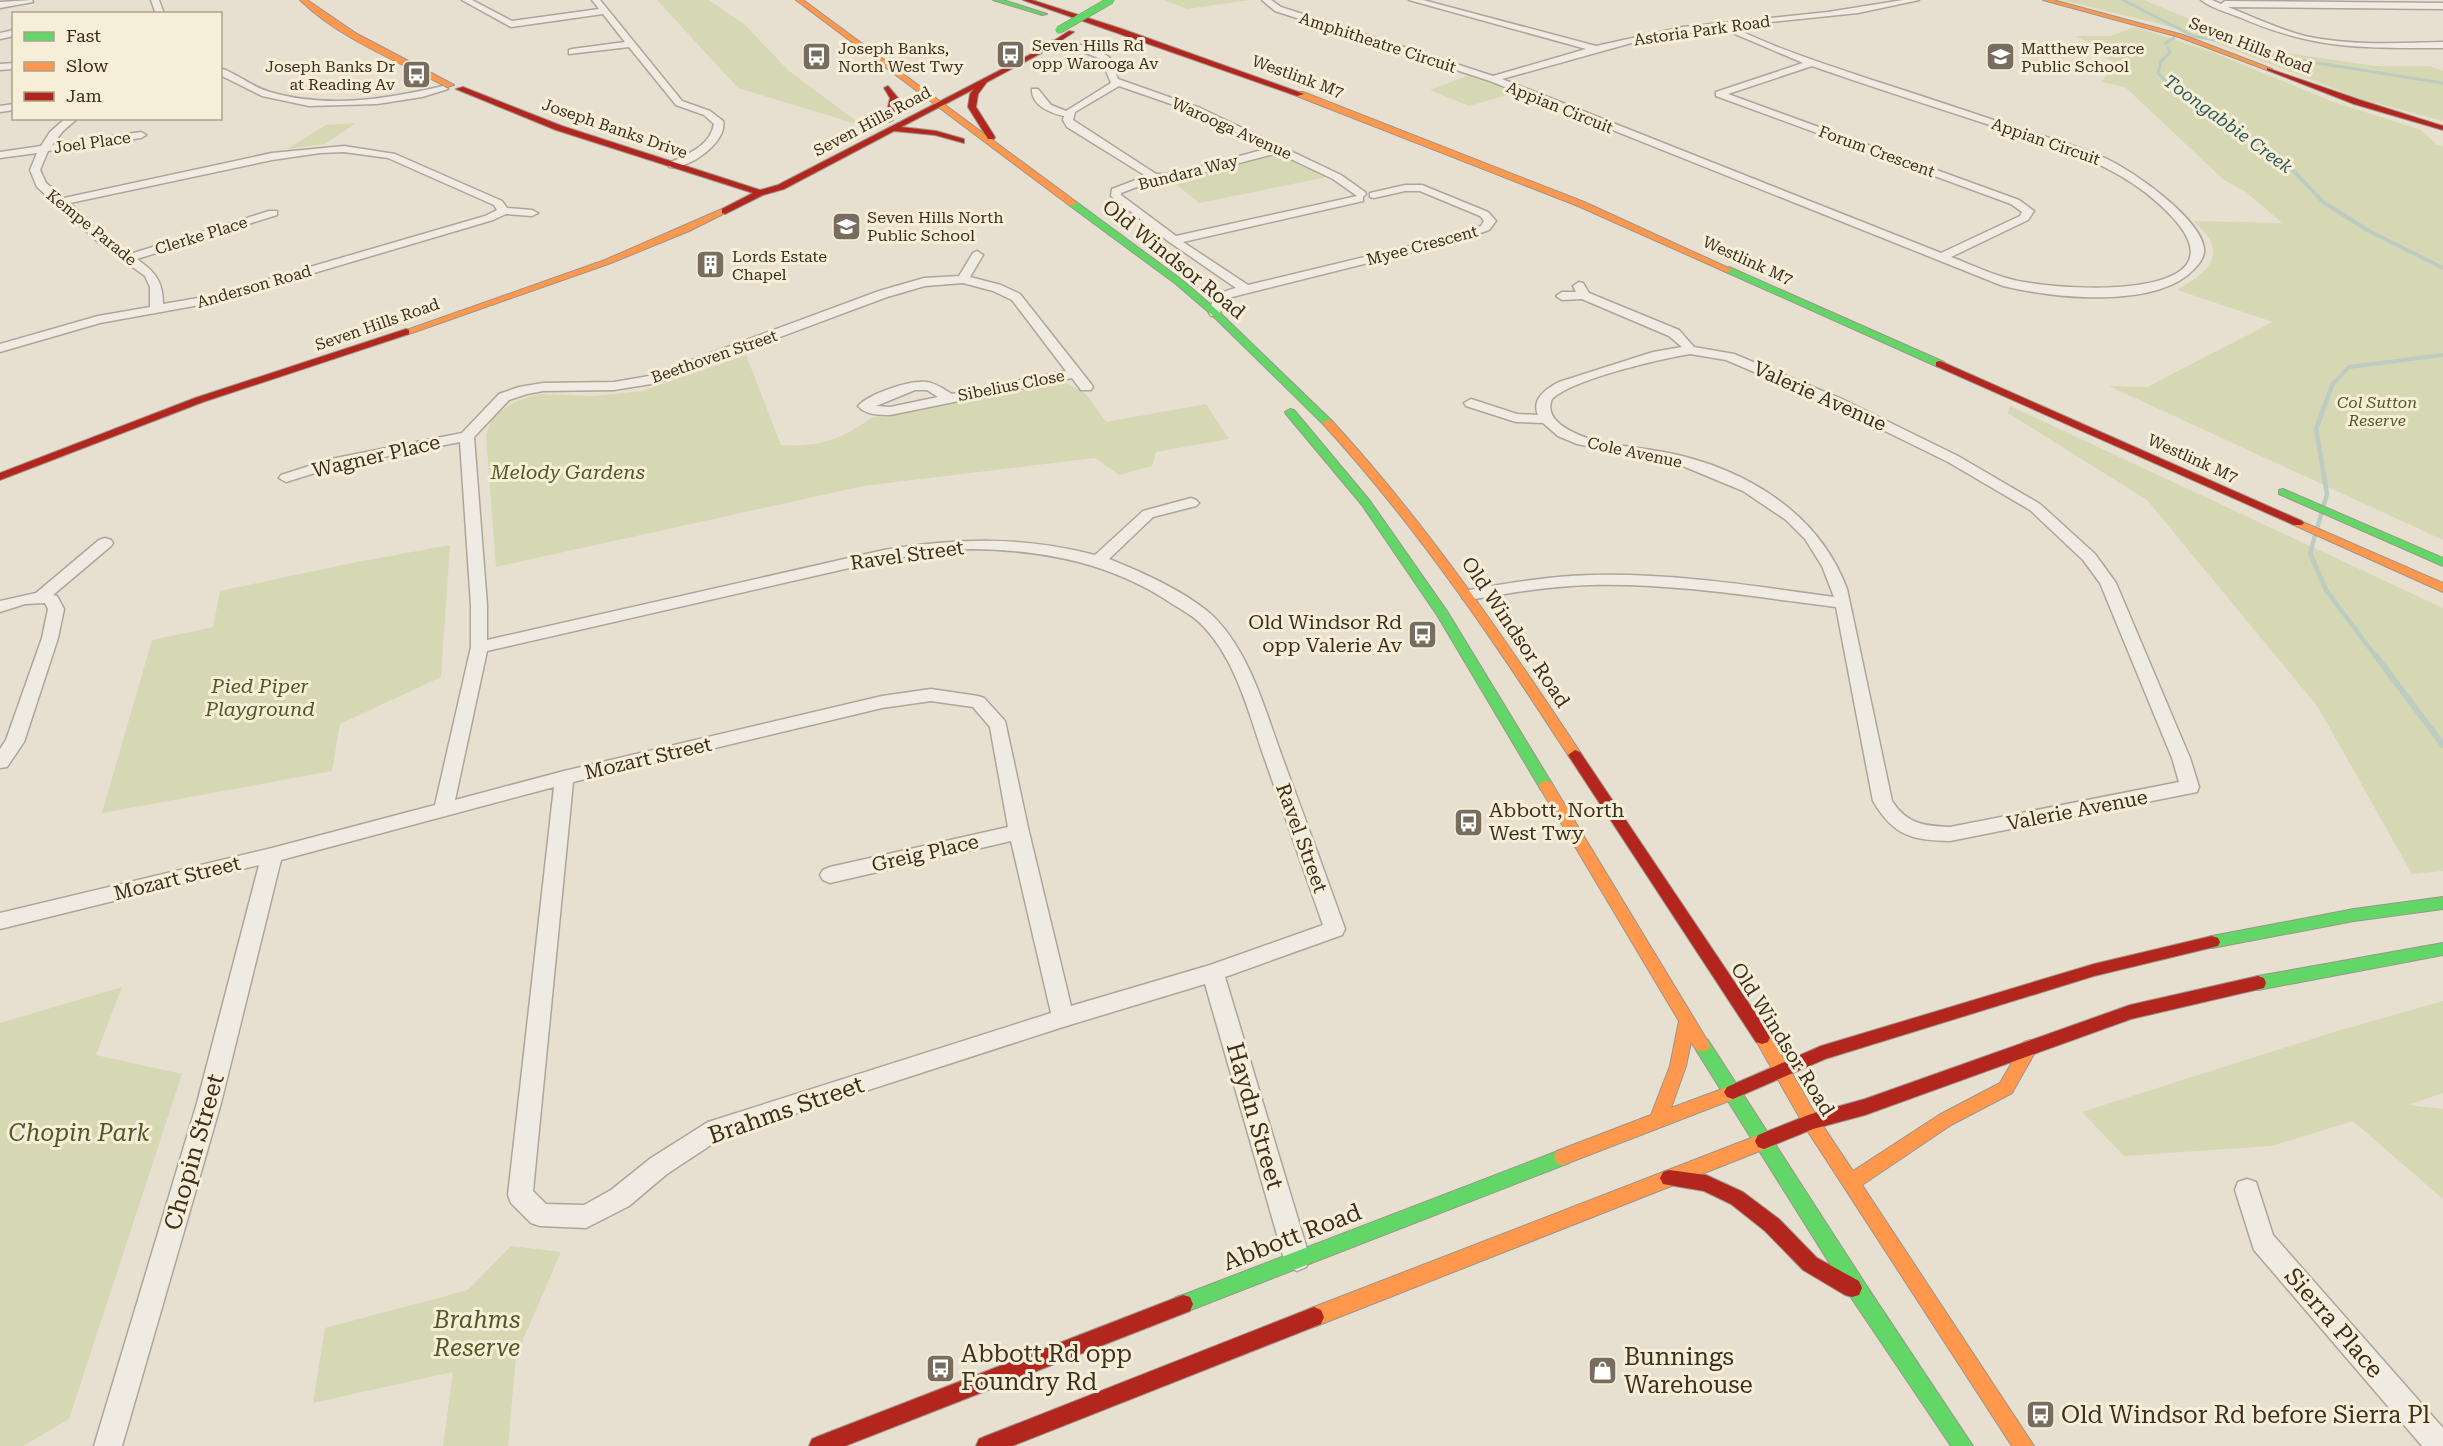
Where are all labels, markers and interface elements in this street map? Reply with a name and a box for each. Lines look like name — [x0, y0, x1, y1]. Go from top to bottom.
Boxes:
street label: Amphitheatre Circuit — [1297, 8, 1459, 77]
legend — [12, 12, 222, 120]
street label: Astoria Park Road — [1633, 12, 1772, 49]
street label: Seven Hills Road — [2187, 13, 2315, 78]
text: Fast — [66, 25, 101, 46]
place label: Seven Hills Rd opp Warooga Av — [1032, 36, 1159, 73]
bus stop icon: Seven Hills Rd opp Warooga Av — [995, 38, 1027, 70]
place label: Joseph Banks, North West Twy — [838, 39, 964, 76]
place label: Matthew Pearce Public School — [2021, 39, 2145, 76]
bus stop icon: Joseph Banks, North West Twy — [801, 41, 833, 73]
school or university icon: Matthew Pearce Public School — [1984, 41, 2016, 73]
street label: Westlink M7 — [1249, 51, 1346, 102]
text: Slow — [66, 55, 108, 76]
place label: Joseph Banks Dr at Reading Av — [265, 57, 396, 94]
bus stop icon: Joseph Banks Dr at Reading Av — [400, 59, 432, 91]
water label: Toongabbie Creek — [2160, 70, 2297, 177]
street label: Appian Circuit — [1504, 77, 1616, 138]
street label: Seven Hills Road — [810, 82, 934, 160]
text: Jam — [66, 85, 102, 106]
street label: Warooga Avenue — [1169, 94, 1295, 163]
street label: Joseph Banks Drive — [540, 95, 690, 162]
street label: Appian Circuit — [1989, 114, 2103, 169]
street label: Forum Crescent — [1816, 122, 1938, 181]
street label: Joel Place — [52, 128, 132, 157]
street label: Bundara Way — [1136, 151, 1241, 194]
street label: Kempe Parade — [43, 185, 141, 270]
street label: Old Windsor Road — [1098, 194, 1250, 324]
place label: Seven Hills North Public School — [867, 208, 1003, 245]
school or university icon: Seven Hills North Public School — [830, 210, 862, 242]
street label: Clerke Place — [153, 212, 250, 259]
street label: Myee Crescent — [1364, 222, 1480, 269]
street label: Westlink M7 — [1700, 232, 1796, 289]
place label: Lords Estate Chapel — [732, 247, 827, 284]
building icon: Lords Estate Chapel — [695, 249, 727, 281]
street label: Anderson Road — [195, 261, 314, 312]
street label: Seven Hills Road — [313, 294, 442, 355]
street label: Beethoven Street — [649, 326, 780, 387]
street label: Valerie Avenue — [1750, 356, 1890, 436]
street label: Sibelius Close — [956, 366, 1066, 405]
park label: Col Sutton Reserve — [2337, 393, 2417, 430]
street label: Wagner Place — [310, 430, 442, 482]
street label: Westlink M7 — [2145, 430, 2241, 487]
street label: Cole Avenue — [1586, 433, 1684, 472]
park label: Melody Gardens — [490, 460, 645, 484]
street label: Ravel Street — [849, 535, 966, 575]
street label: Old Windsor Road — [1457, 552, 1575, 712]
place label: Old Windsor Rd opp Valerie Av — [1248, 610, 1402, 657]
bus stop icon: Old Windsor Rd opp Valerie Av — [1407, 618, 1439, 650]
park label: Pied Piper Playground — [204, 674, 315, 721]
street label: Mozart Street — [582, 732, 714, 784]
street label: Ravel Street — [1271, 780, 1333, 896]
street label: Valerie Avenue — [2005, 785, 2149, 835]
place label: Abbott, North West Twy — [1489, 798, 1625, 845]
bus stop icon: Abbott, North West Twy — [1452, 806, 1484, 838]
street label: Greig Place — [869, 829, 981, 877]
street label: Mozart Street — [111, 851, 243, 905]
street label: Old Windsor Road — [1726, 958, 1840, 1120]
street label: Haydn Street — [1221, 1039, 1289, 1193]
street label: Brahms Street — [705, 1070, 867, 1150]
street label: Chopin Street — [158, 1071, 230, 1233]
park label: Chopin Park — [9, 1119, 149, 1147]
street label: Abbott Road — [1219, 1198, 1365, 1276]
street label: Sierra Place — [2279, 1262, 2389, 1384]
park label: Brahms Reserve — [433, 1306, 520, 1362]
place label: Abbott Rd opp Foundry Rd — [961, 1340, 1132, 1396]
place label: Bunnings Warehouse — [1624, 1343, 1753, 1399]
bus stop icon: Abbott Rd opp Foundry Rd — [924, 1352, 956, 1384]
shop icon: Bunnings Warehouse — [1587, 1355, 1619, 1387]
bus stop icon: Old Windsor Rd before Sierra Pl — [2024, 1399, 2056, 1431]
place label: Old Windsor Rd before Sierra Pl — [2061, 1401, 2430, 1429]

